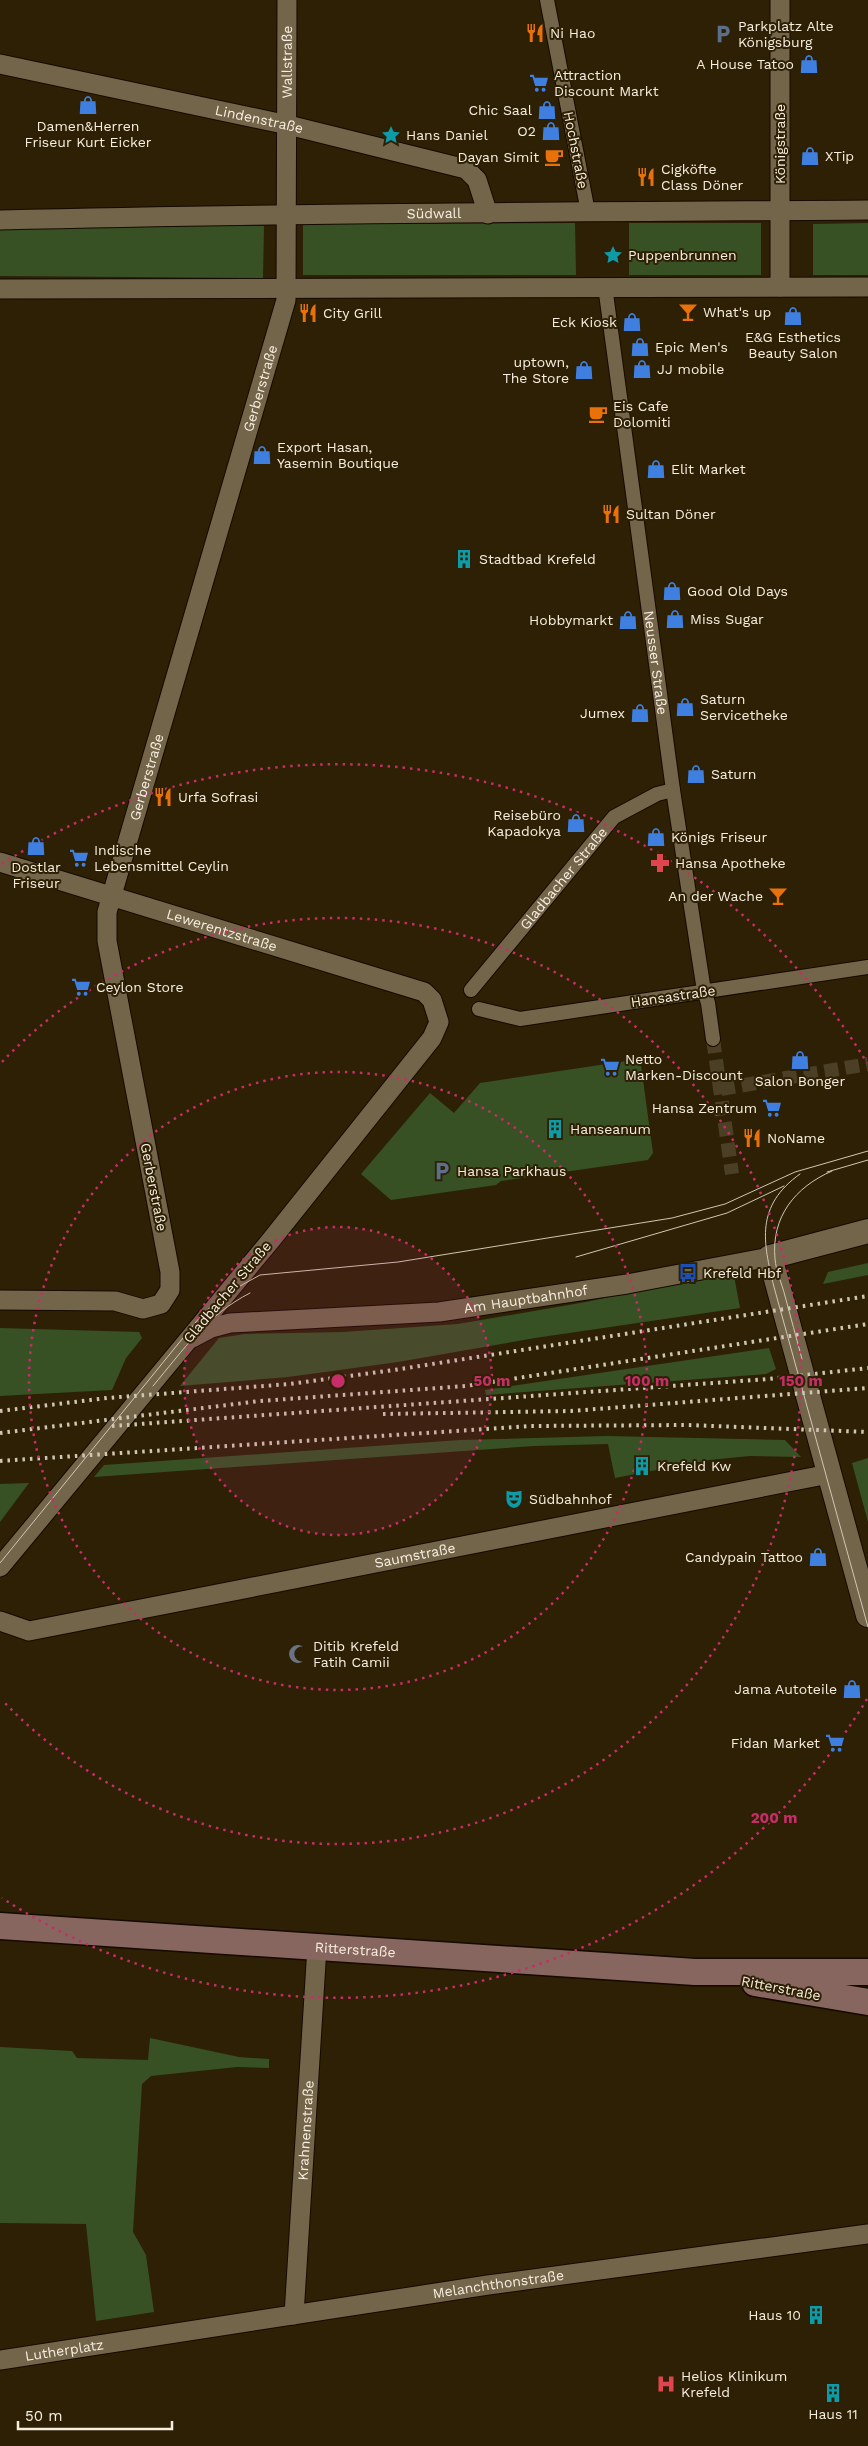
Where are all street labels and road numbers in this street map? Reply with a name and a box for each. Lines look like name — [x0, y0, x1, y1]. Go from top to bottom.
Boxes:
street label: Wallstraße — [279, 26, 295, 99]
street label: Lindenstraße — [214, 102, 305, 136]
street label: Königstraße — [772, 104, 788, 184]
street label: Hochstraße — [561, 110, 591, 190]
street label: Südwall — [407, 205, 462, 221]
street label: Gerberstraße — [240, 343, 280, 434]
street label: Neusser Straße — [641, 610, 671, 716]
street label: Gerberstraße — [126, 732, 167, 822]
street label: Gladbacher Straße — [517, 824, 610, 933]
street label: Lewerentzstraße — [165, 906, 279, 954]
street label: Hansastraße — [630, 982, 716, 1010]
street label: Gerberstraße — [138, 1141, 170, 1233]
street label: Gladbacher Straße — [180, 1238, 274, 1346]
street label: Am Hauptbahnhof — [463, 1282, 589, 1316]
street label: Saumstraße — [373, 1539, 457, 1571]
street label: Ritterstraße — [314, 1939, 396, 1960]
street label: Ritterstraße — [740, 1972, 822, 2004]
street label: Krahnenstraße — [294, 2080, 317, 2181]
street label: Melanchthonstraße — [432, 2267, 565, 2301]
street label: Lutherplatz — [24, 2336, 105, 2364]

